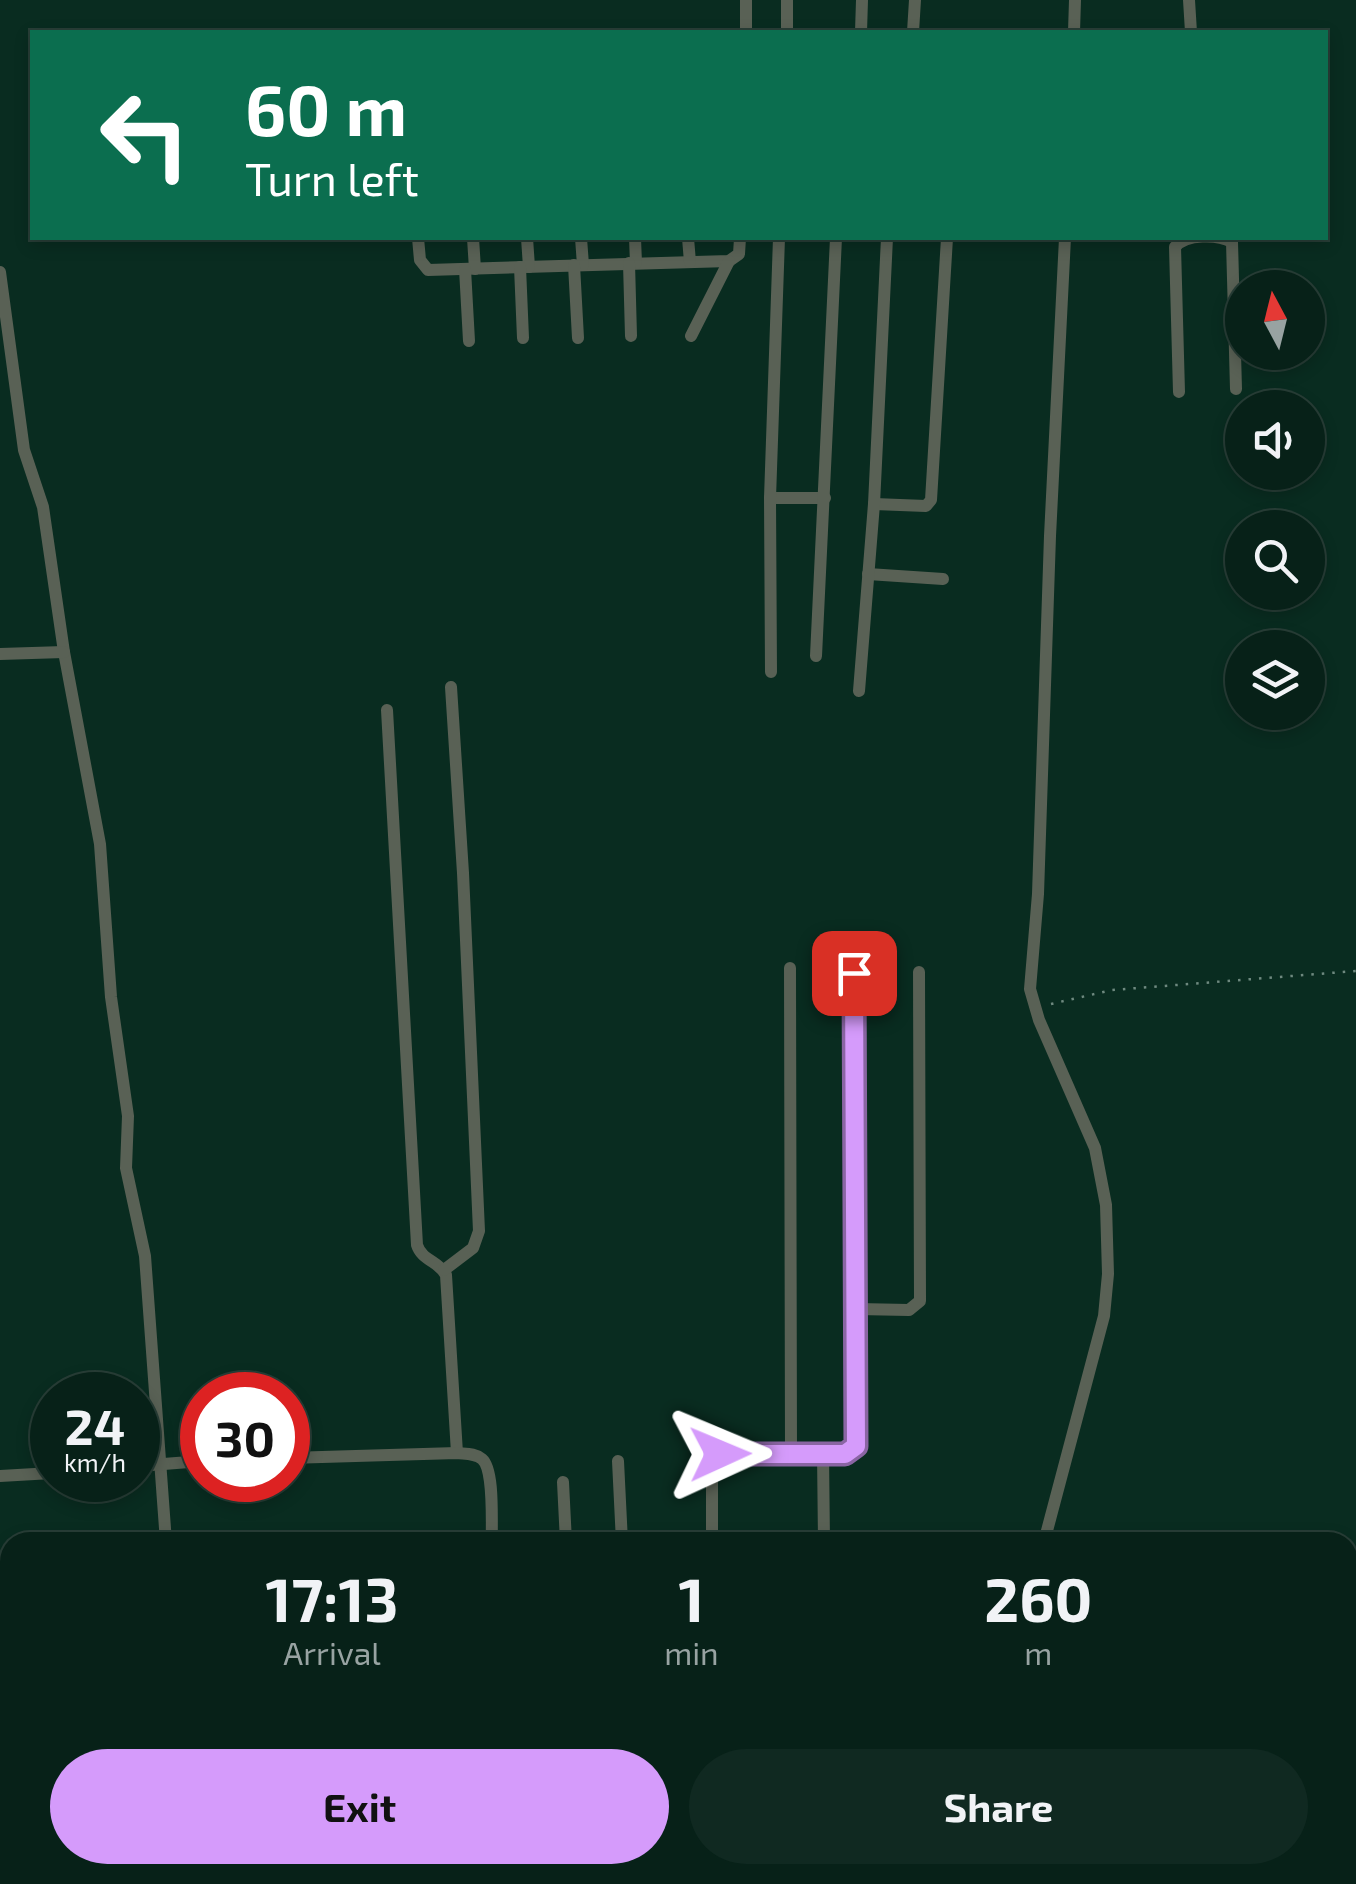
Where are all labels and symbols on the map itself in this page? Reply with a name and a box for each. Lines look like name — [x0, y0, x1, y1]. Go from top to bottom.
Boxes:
north arrow — [1225, 270, 1325, 370]
pin — [812, 931, 897, 1016]
speed limit sign: 30 — [180, 1372, 310, 1502]
position arrow — [668, 1402, 772, 1506]

